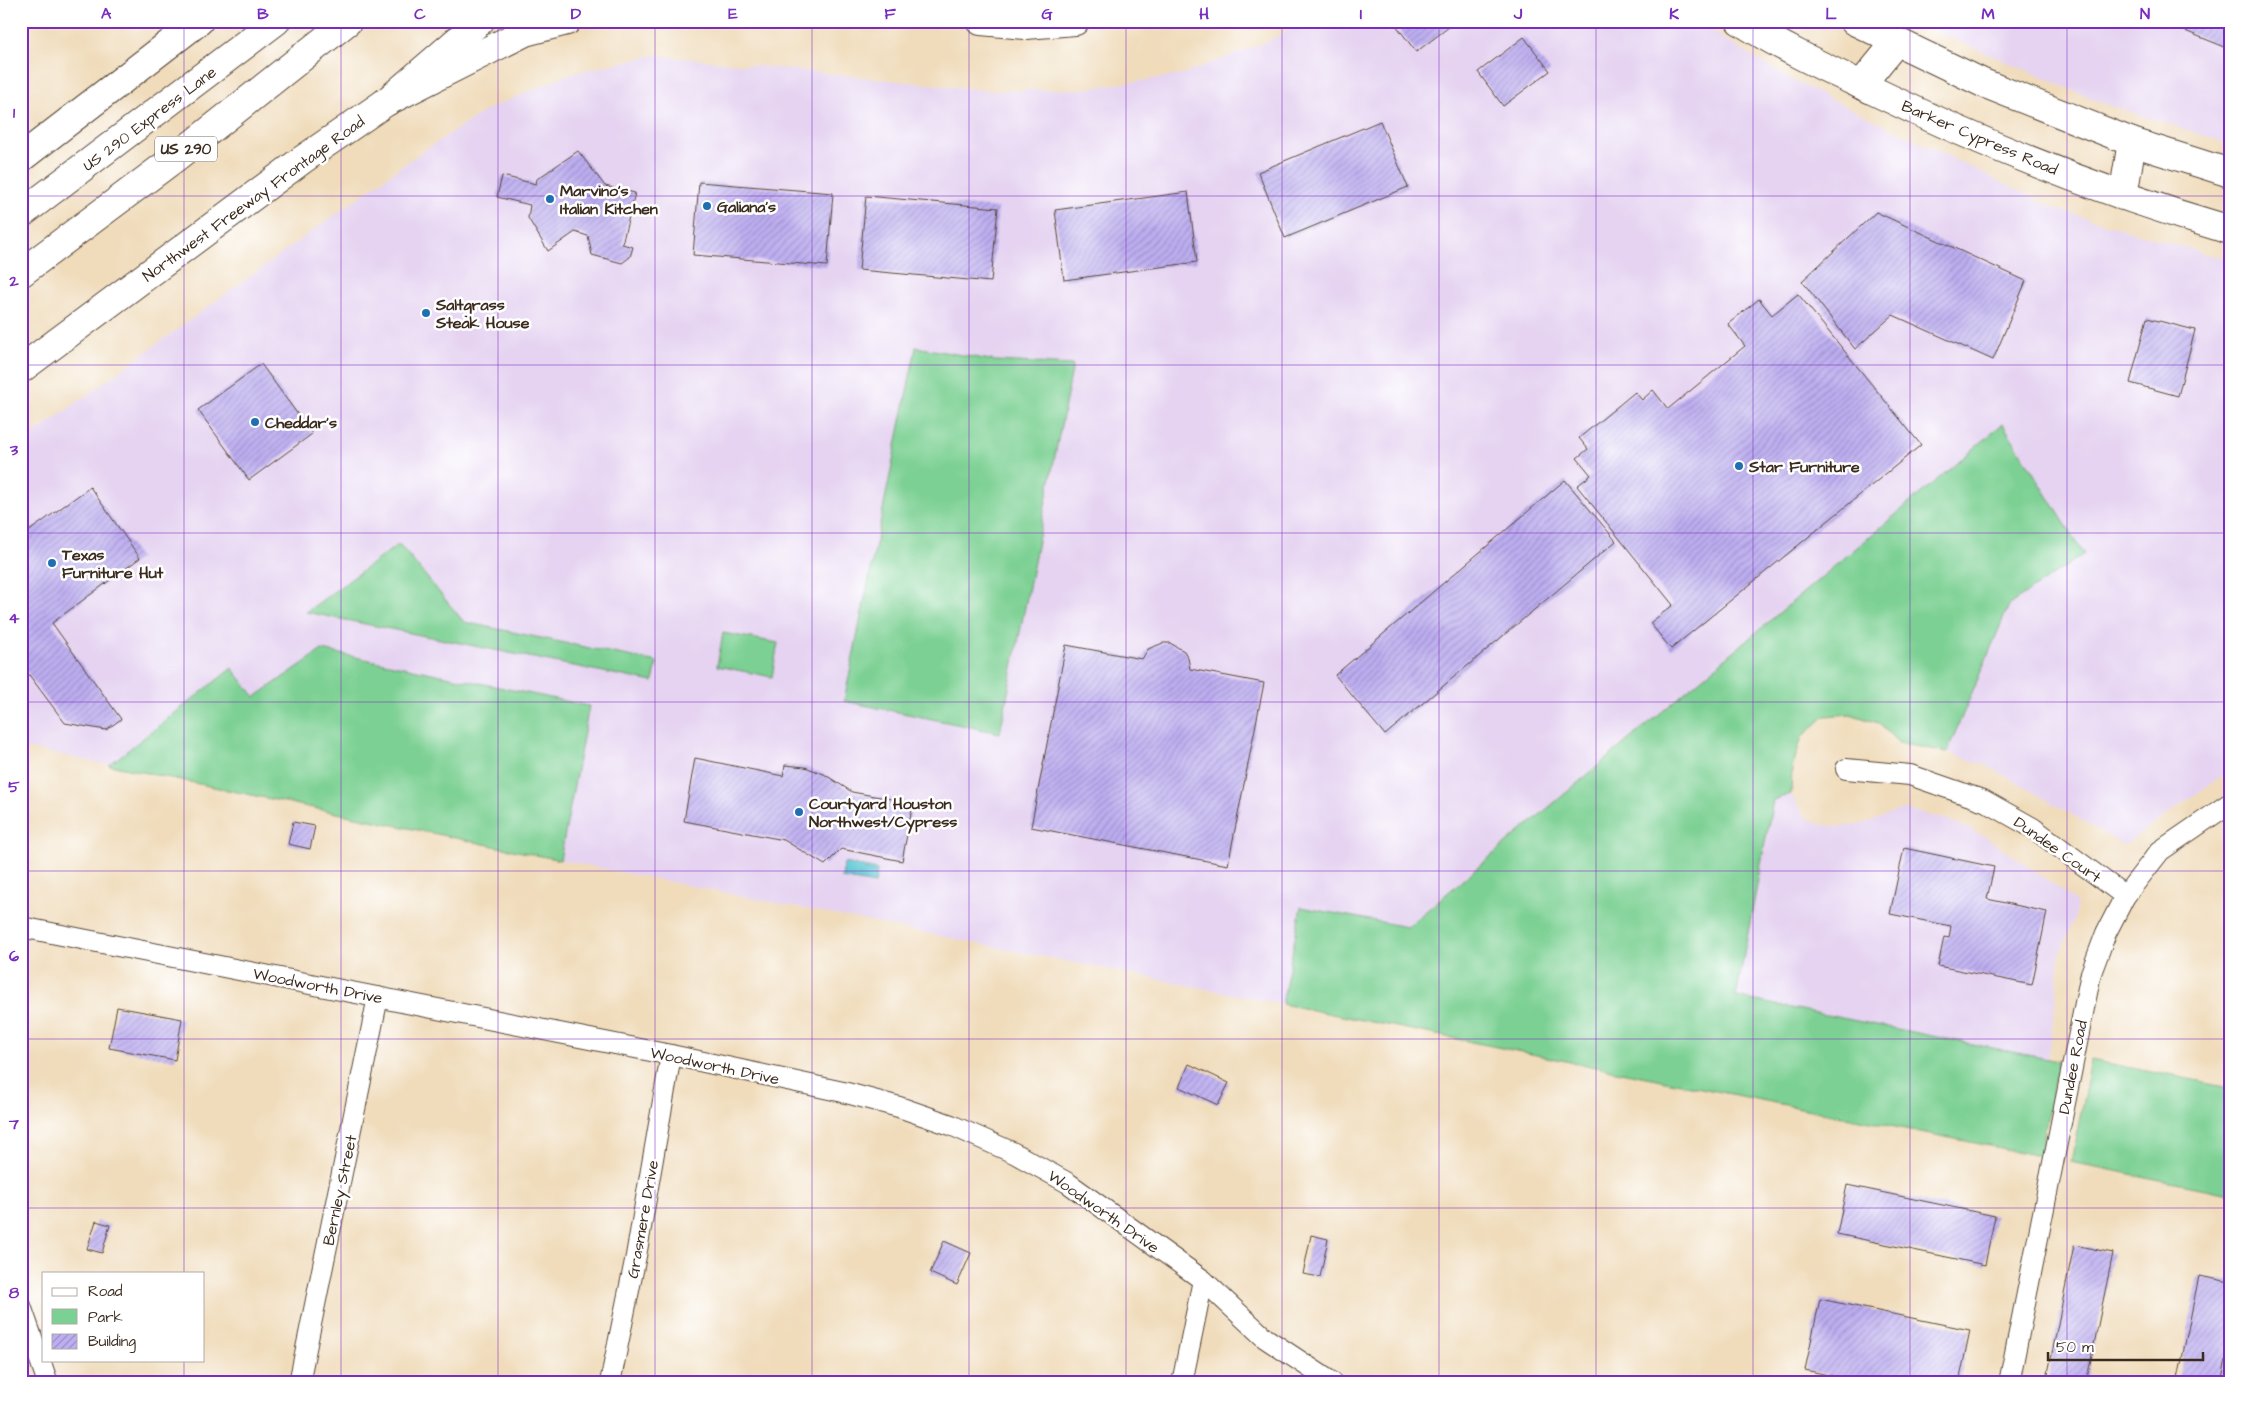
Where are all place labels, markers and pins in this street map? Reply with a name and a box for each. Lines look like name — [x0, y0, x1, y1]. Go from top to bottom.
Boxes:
place label: Marvino's Italian Kitchen — [560, 180, 658, 220]
marker: Marvino's Italian Kitchen — [544, 193, 556, 205]
place label: Galiana's — [717, 196, 776, 218]
marker: Galiana's — [701, 200, 713, 212]
place label: Saltgrass Steak House — [435, 294, 530, 334]
marker: Saltgrass Steak House — [420, 307, 432, 319]
place label: Cheddar's — [265, 412, 337, 434]
marker: Cheddar's — [249, 416, 261, 428]
place label: Star Furniture — [1748, 456, 1860, 478]
marker: Star Furniture — [1733, 460, 1745, 472]
place label: Texas Furniture Hut — [61, 544, 164, 584]
marker: Texas Furniture Hut — [46, 557, 58, 569]
place label: Courtyard Houston Northwest/Cypress — [809, 793, 957, 834]
marker: Courtyard Houston Northwest/Cypress — [793, 806, 805, 818]

